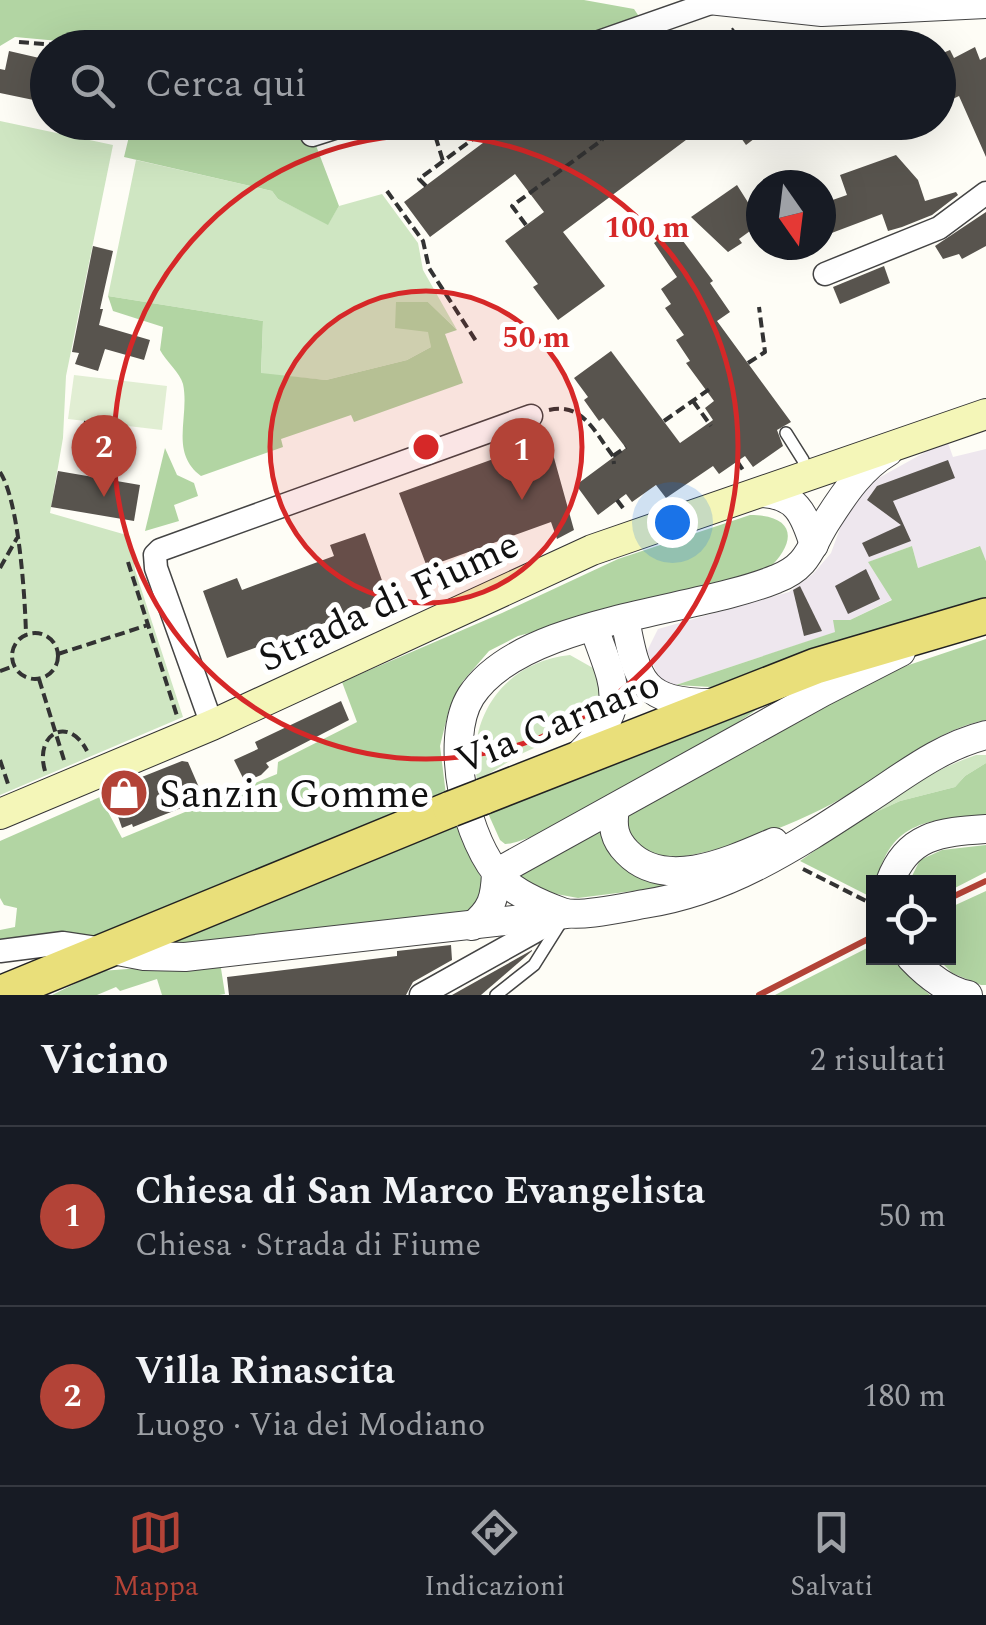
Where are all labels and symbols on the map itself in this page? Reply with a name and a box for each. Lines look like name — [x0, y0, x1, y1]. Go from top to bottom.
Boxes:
north arrow — [746, 170, 836, 260]
text: 100 m — [604, 205, 690, 251]
text: 50 m — [502, 315, 570, 361]
pin: 2 — [72, 414, 136, 497]
pin: 1 — [490, 418, 554, 500]
centre of rings — [408, 429, 444, 465]
your location — [647, 497, 698, 548]
street label: Strada di Fiume — [248, 515, 530, 689]
street label: Via Carnaro — [446, 655, 670, 792]
place label: Sanzin Gomme — [159, 765, 429, 826]
shop icon: Sanzin Gomme — [98, 767, 150, 819]

